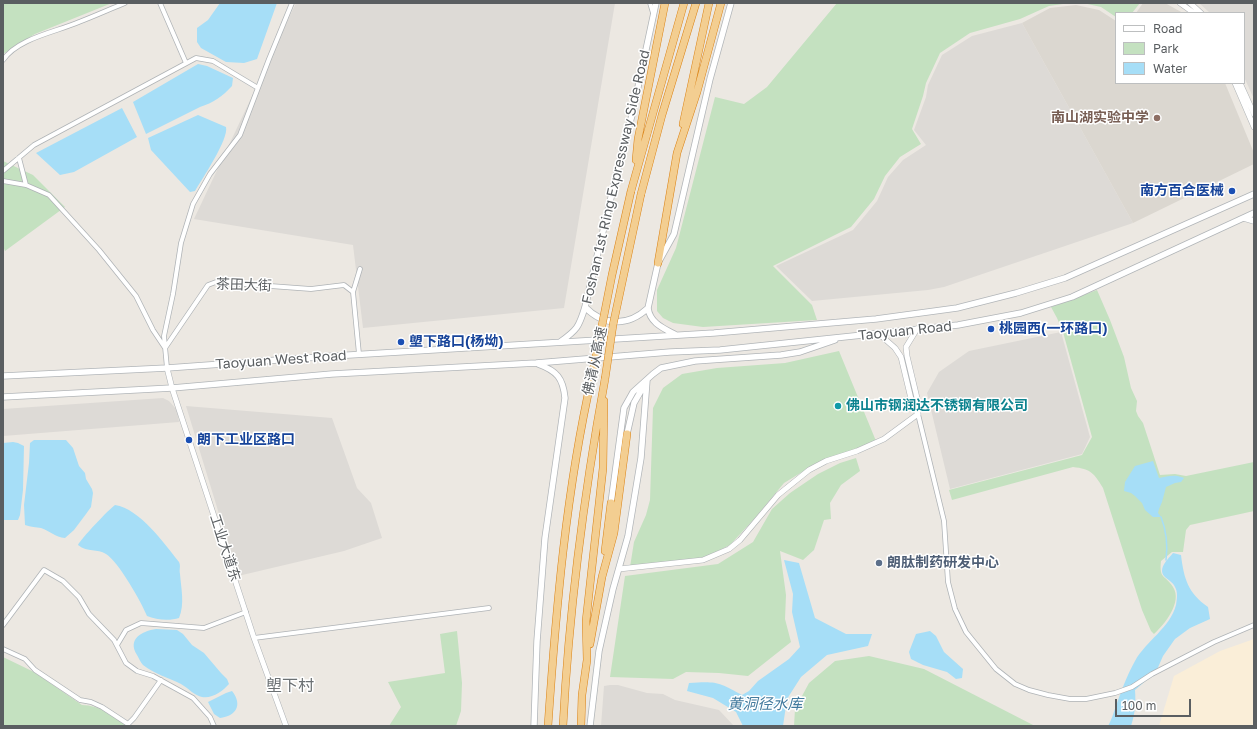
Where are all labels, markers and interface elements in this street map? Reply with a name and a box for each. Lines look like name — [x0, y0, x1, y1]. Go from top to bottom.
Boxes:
legend — [1115, 12, 1245, 84]
text: Road — [1153, 21, 1182, 36]
text: Park — [1153, 41, 1179, 56]
street label: Foshan 1st Ring Expressway Side Road — [579, 48, 653, 306]
text: Water — [1153, 61, 1187, 76]
place label: 南山湖实验中学 — [1051, 110, 1149, 126]
marker: 南山湖实验中学 — [1152, 113, 1162, 123]
place label: 南方百合医械 — [1140, 183, 1224, 199]
marker: 南方百合医械 — [1227, 186, 1237, 196]
street label: 茶田大街 — [216, 276, 272, 294]
street label: Taoyuan Road — [857, 318, 953, 344]
place label: 桃园西(一环路口) — [999, 321, 1108, 337]
marker: 桃园西(一环路口) — [986, 324, 996, 334]
street label: 佛清从高速 — [580, 325, 610, 397]
place label: 塱下路口(杨坳) — [409, 334, 504, 350]
marker: 塱下路口(杨坳) — [396, 337, 406, 347]
street label: Taoyuan West Road — [215, 347, 347, 373]
place label: 佛山市钢润达不锈钢有限公司 — [846, 398, 1028, 414]
marker: 佛山市钢润达不锈钢有限公司 — [833, 401, 843, 411]
place label: 朗下工业区路口 — [197, 432, 295, 448]
marker: 朗下工业区路口 — [184, 435, 194, 445]
street label: 工业大道东 — [206, 512, 244, 584]
place label: 朗肽制药研发中心 — [887, 555, 999, 571]
marker: 朗肽制药研发中心 — [874, 558, 884, 568]
district label: 塱下村 — [266, 676, 314, 696]
scale bar — [1117, 691, 1193, 717]
water label: 黄洞径水库 — [728, 695, 802, 713]
text: 100 m — [1122, 698, 1156, 713]

